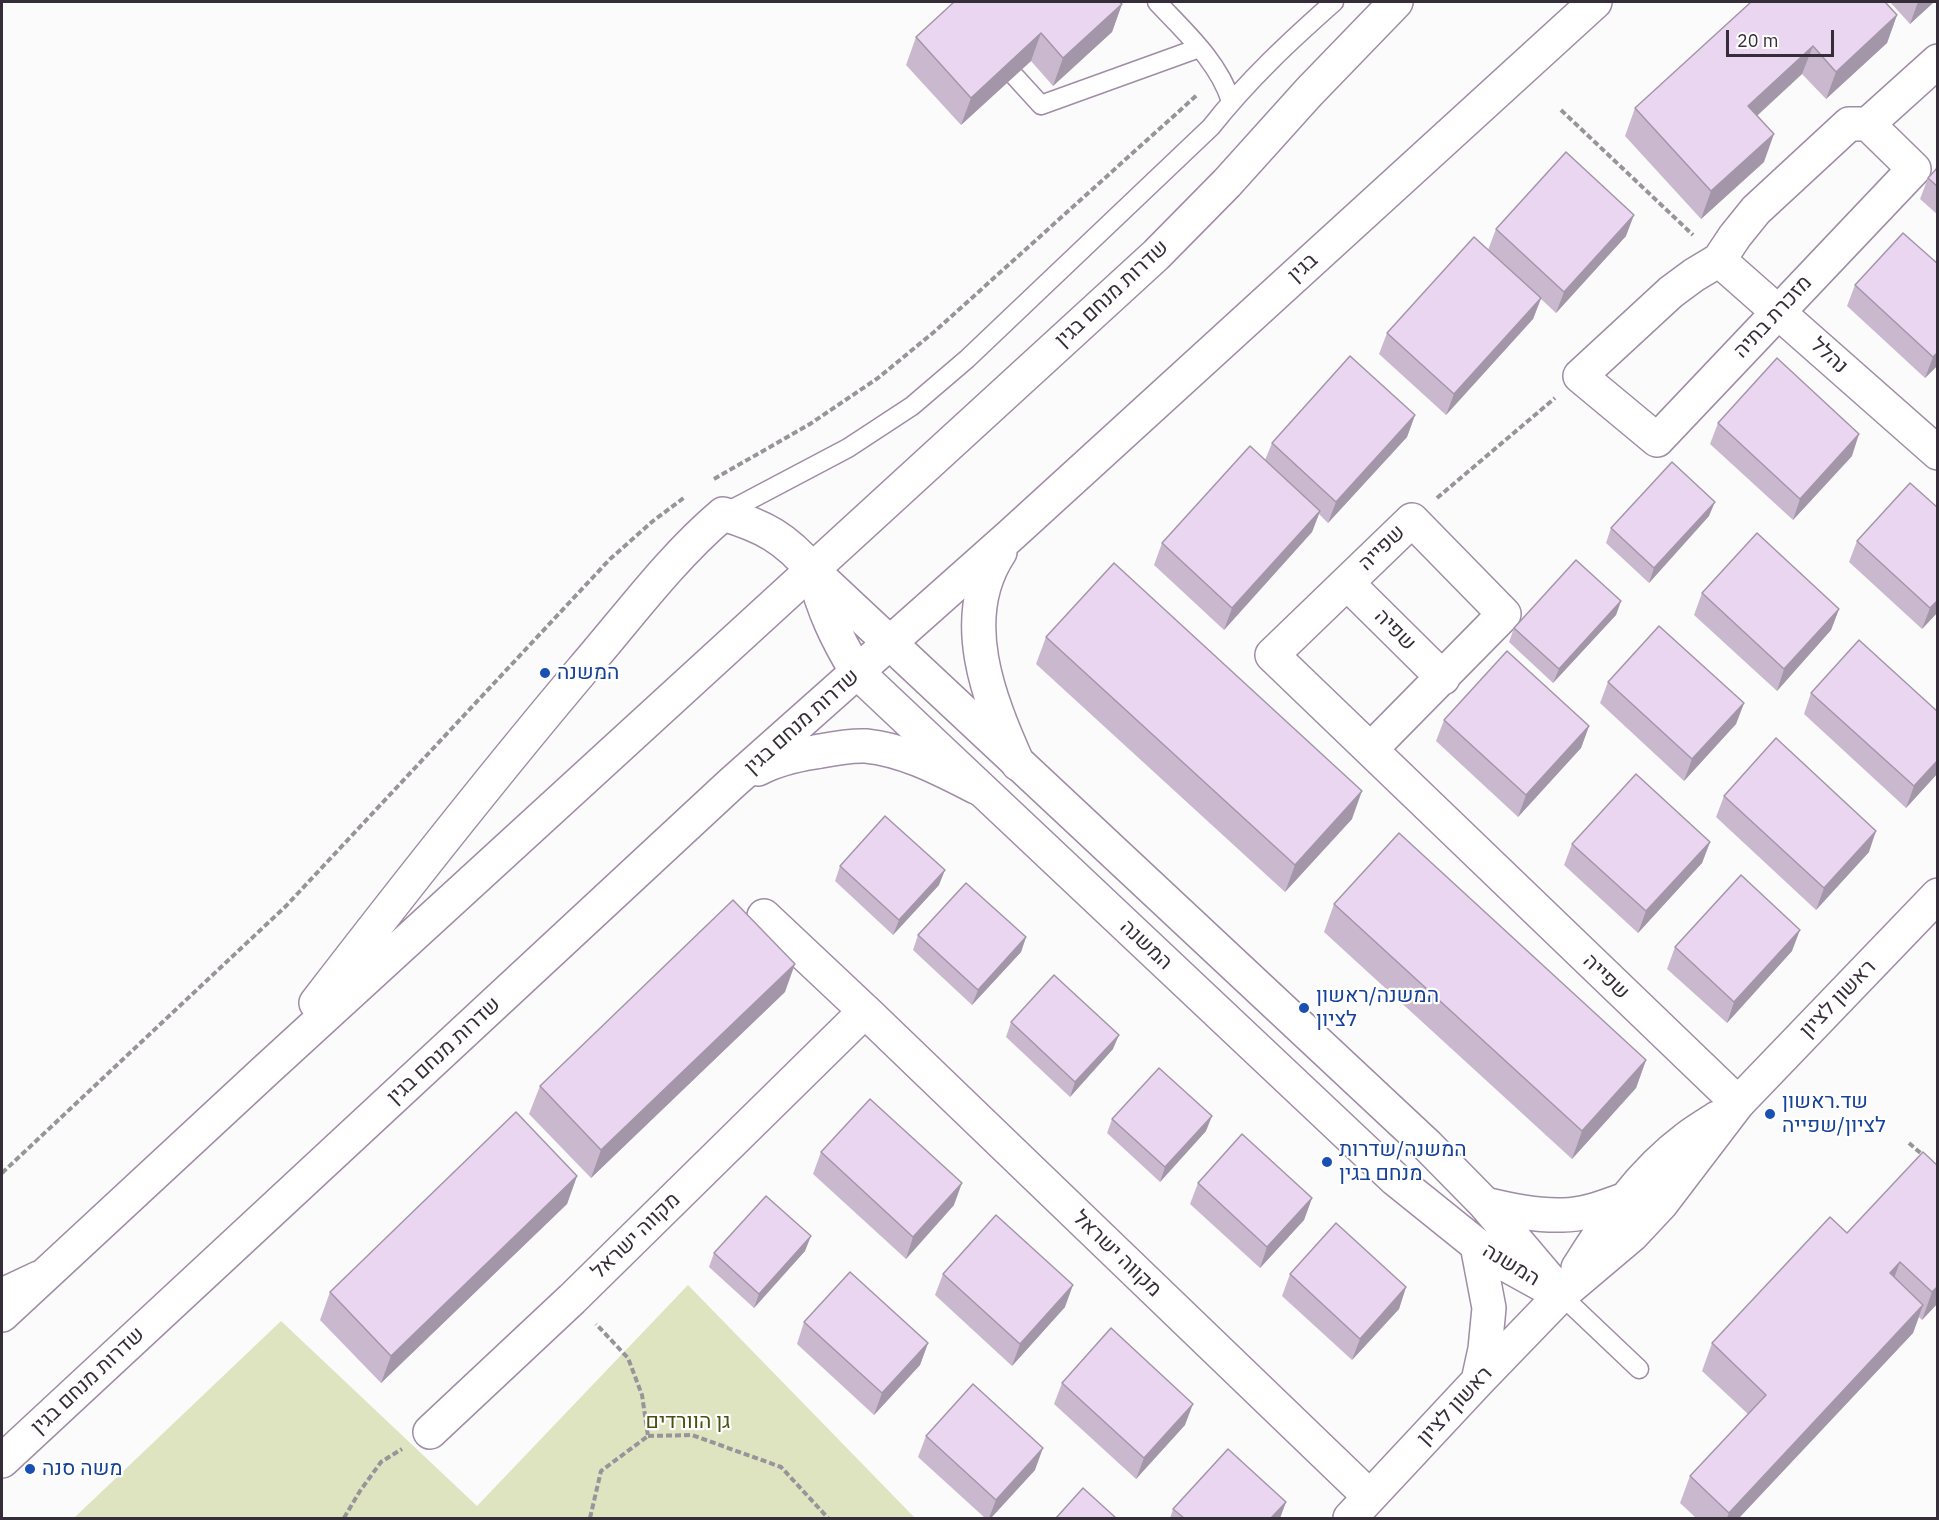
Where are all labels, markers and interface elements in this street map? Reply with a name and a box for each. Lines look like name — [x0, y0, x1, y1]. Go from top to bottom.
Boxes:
scale bar — [1729, 18, 1837, 56]
text: 20 m — [1737, 29, 1779, 52]
street label: שדרות מנחם בגין — [1050, 235, 1174, 353]
street label: בגין — [1283, 248, 1323, 288]
street label: מזכרת בתיה — [1729, 271, 1817, 363]
street label: נהלל — [1805, 333, 1853, 379]
street label: שפייה — [1354, 520, 1410, 576]
street label: שפיה — [1369, 604, 1421, 656]
place label: המשנה — [557, 660, 619, 686]
street label: שדרות מנחם בגין — [739, 664, 865, 780]
marker: המשנה — [538, 666, 552, 680]
street label: המשנה — [1115, 915, 1177, 975]
street label: שפייה — [1578, 949, 1634, 1005]
street label: ראשון לציון — [1795, 955, 1881, 1043]
place label: המשנה/ראשון לציון — [1316, 983, 1439, 1033]
street label: שדרות מנחם בגין — [382, 992, 506, 1110]
marker: המשנה/ראשון לציון — [1297, 1001, 1311, 1015]
place label: שד.ראשון לציון/שפייה — [1782, 1089, 1886, 1139]
marker: שד.ראשון לציון/שפייה — [1763, 1107, 1777, 1121]
place label: המשנה/שדרות מנחם בגין — [1339, 1137, 1467, 1187]
marker: המשנה/שדרות מנחם בגין — [1320, 1155, 1334, 1169]
street label: מקווה ישראל — [586, 1187, 686, 1285]
street label: מקווה ישראל — [1067, 1205, 1167, 1303]
street label: המשנה — [1478, 1238, 1544, 1292]
street label: שדרות מנחם בגין — [26, 1322, 150, 1440]
street label: ראשון לציון — [1412, 1361, 1498, 1451]
park label: גן הוורדים — [646, 1409, 730, 1435]
place label: משה סנה — [42, 1456, 123, 1482]
marker: משה סנה — [23, 1462, 37, 1476]

